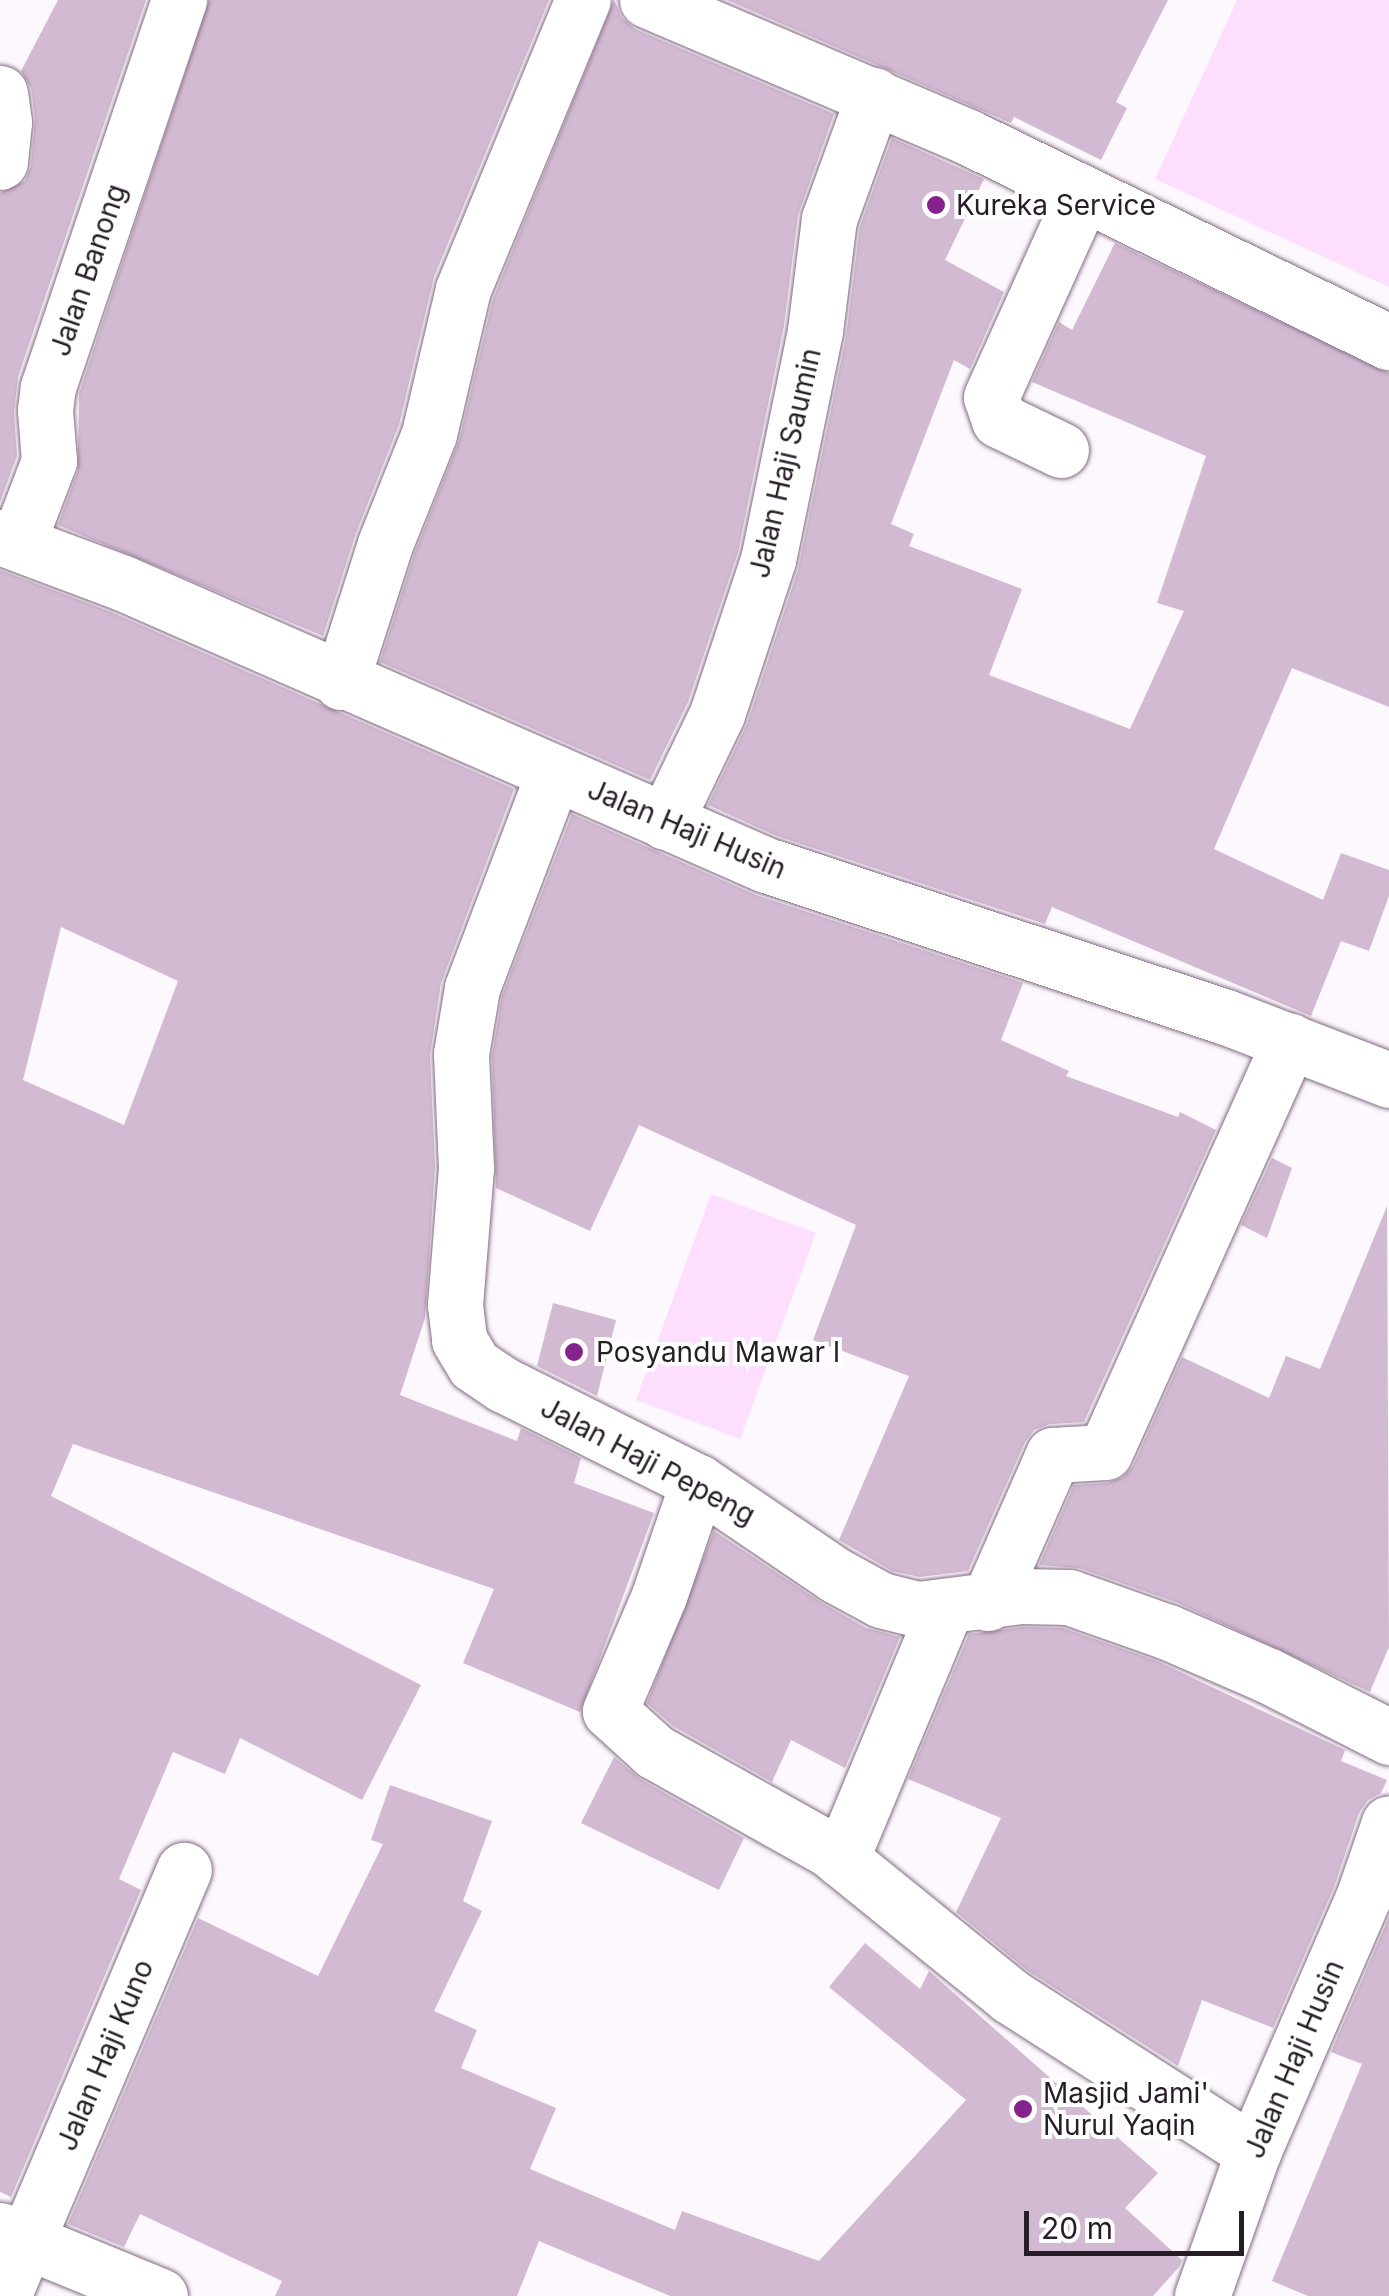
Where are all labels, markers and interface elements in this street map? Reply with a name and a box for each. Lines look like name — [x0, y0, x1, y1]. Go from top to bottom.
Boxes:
street label: Jalan Banong — [43, 180, 133, 360]
place label: Kureka Service — [956, 188, 1156, 222]
marker: Kureka Service — [925, 194, 947, 216]
street label: Jalan Haji Saumin — [742, 345, 828, 581]
street label: Jalan Haji Husin — [583, 772, 791, 886]
place label: Posyandu Mawar I — [596, 1335, 840, 1369]
marker: Posyandu Mawar I — [561, 1339, 587, 1365]
street label: Jalan Haji Pepeng — [535, 1390, 761, 1532]
street label: Jalan Haji Kuno — [50, 1954, 160, 2156]
street label: Jalan Haji Husin — [1237, 1955, 1351, 2163]
place label: Masjid Jami' Nurul Yaqin — [1043, 2076, 1209, 2142]
marker: Masjid Jami' Nurul Yaqin — [1012, 2098, 1034, 2120]
scale bar — [1029, 2191, 1249, 2253]
text: 20 m — [1041, 2210, 1113, 2246]

